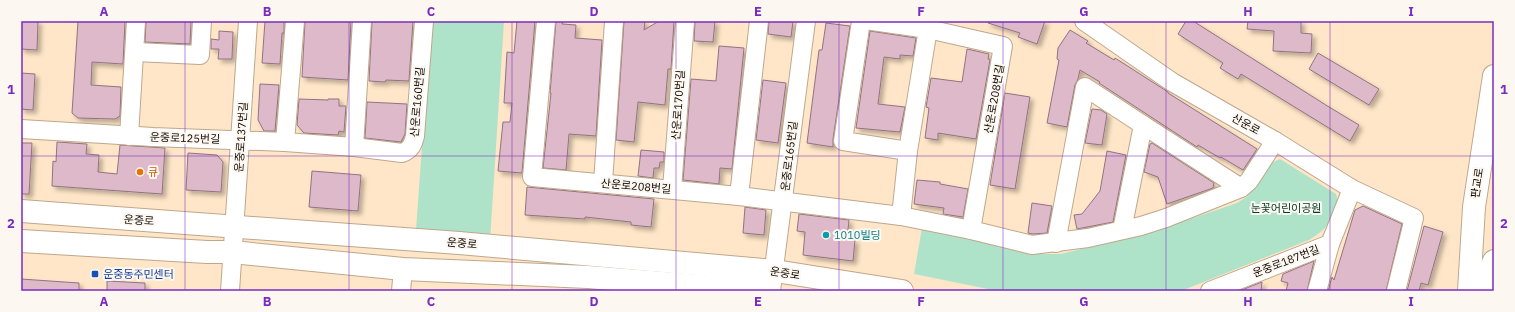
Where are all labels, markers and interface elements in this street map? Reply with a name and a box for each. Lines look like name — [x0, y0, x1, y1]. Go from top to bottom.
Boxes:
text: A — [100, 3, 109, 20]
text: B — [263, 3, 272, 20]
text: C — [427, 3, 436, 20]
text: D — [589, 3, 599, 20]
text: E — [754, 3, 762, 20]
text: F — [917, 3, 925, 20]
text: G — [1079, 3, 1089, 20]
text: H — [1243, 3, 1253, 20]
text: I — [1408, 3, 1414, 20]
street label: 산운로208번길 — [981, 63, 1007, 135]
street label: 산운로160번길 — [407, 66, 427, 138]
street label: 산운로170번길 — [669, 69, 687, 141]
text: 1 — [7, 81, 15, 98]
text: 1 — [1500, 81, 1508, 98]
street label: 운중로137번길 — [232, 101, 250, 173]
street label: 산운로 — [1229, 111, 1263, 137]
street label: 운중로165번길 — [778, 120, 800, 192]
street label: 운중로125번길 — [150, 130, 220, 146]
place label: 큐 — [148, 165, 158, 179]
marker: 큐 — [135, 167, 145, 177]
street label: 판교로 — [1468, 167, 1486, 199]
street label: 산운로208번길 — [600, 176, 672, 196]
park label: 눈꽃어린이공원 — [1251, 201, 1321, 215]
street label: 운중로 — [123, 212, 155, 228]
text: 2 — [7, 215, 15, 232]
text: 2 — [1500, 215, 1508, 232]
place label: 1010빌딩 — [834, 228, 881, 242]
marker: 1010빌딩 — [821, 230, 831, 240]
street label: 운중로 — [446, 235, 478, 251]
street label: 운중로187번길 — [1251, 242, 1321, 280]
street label: 운중로 — [769, 264, 801, 282]
place label: 운중동주민센터 — [103, 267, 174, 281]
marker: 운중동주민센터 — [90, 269, 100, 279]
text: A — [100, 293, 109, 310]
text: B — [263, 293, 272, 310]
text: C — [427, 293, 436, 310]
text: D — [589, 293, 599, 310]
text: E — [754, 293, 762, 310]
text: F — [917, 293, 925, 310]
text: G — [1079, 293, 1089, 310]
text: H — [1243, 293, 1253, 310]
text: I — [1408, 293, 1414, 310]

